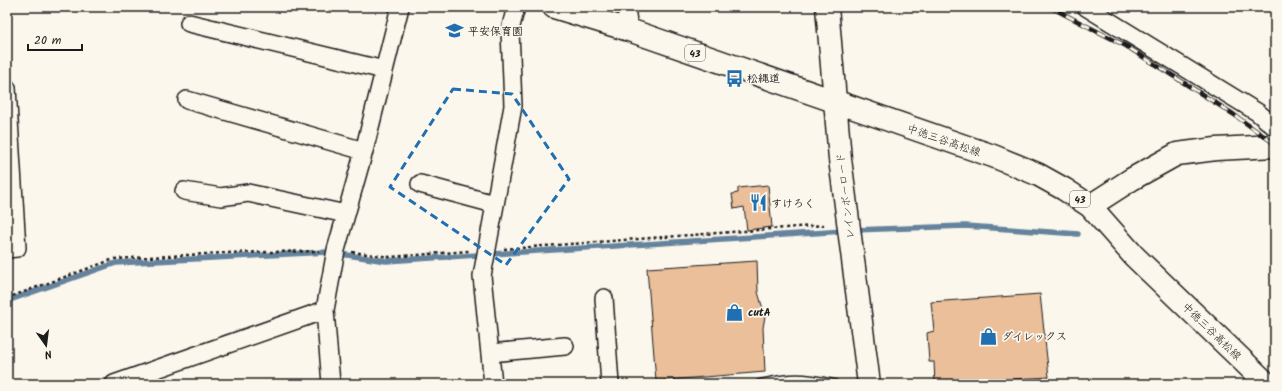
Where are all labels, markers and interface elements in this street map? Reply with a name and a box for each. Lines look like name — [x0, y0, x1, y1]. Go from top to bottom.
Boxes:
school or university icon: 平安保育園 — [445, 21, 465, 41]
place label: 平安保育園 — [468, 23, 523, 41]
scale bar — [28, 26, 82, 52]
text: 20 m — [34, 31, 62, 50]
road number: 43 — [685, 45, 705, 61]
bus stop icon: 松縄道 — [724, 68, 744, 88]
place label: 松縄道 — [747, 70, 780, 88]
street label: 中徳三谷高松線 — [904, 120, 983, 162]
street label: レインボーロード — [832, 152, 860, 240]
road number: 43 — [1070, 191, 1090, 207]
restaurant icon: すけろく — [748, 193, 768, 213]
place label: すけろく — [771, 195, 815, 213]
street label: 中徳三谷高松線 — [1177, 299, 1245, 365]
shop icon: cutA — [725, 302, 745, 322]
place label: cutA — [748, 304, 771, 322]
north arrow — [26, 325, 66, 365]
shop icon: ダイレックス — [979, 326, 999, 346]
place label: ダイレックス — [1002, 328, 1067, 346]
text: N — [43, 344, 54, 363]

